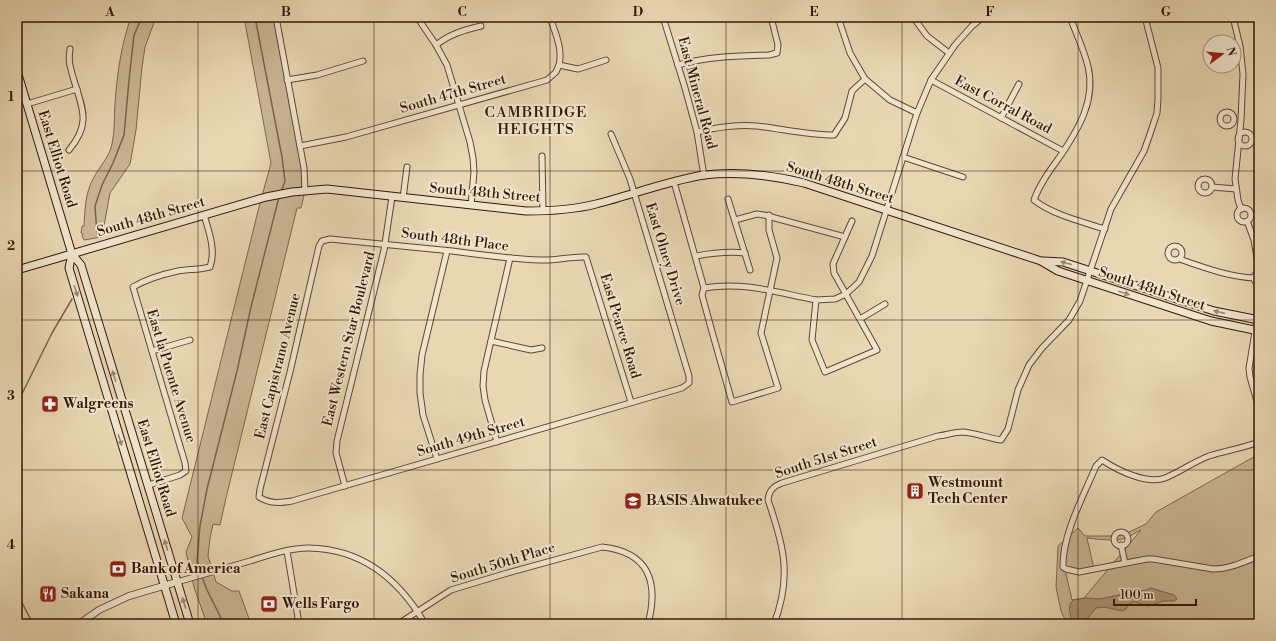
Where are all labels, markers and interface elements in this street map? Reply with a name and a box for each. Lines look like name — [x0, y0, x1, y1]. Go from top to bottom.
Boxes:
text: A — [104, 4, 115, 20]
text: B — [281, 4, 291, 20]
text: C — [457, 4, 467, 20]
text: D — [633, 4, 643, 20]
text: E — [809, 4, 819, 20]
text: F — [985, 4, 995, 20]
text: G — [1161, 4, 1172, 20]
north arrow — [1202, 34, 1242, 74]
street label: East Mineral Road — [673, 35, 721, 151]
text: N — [1223, 45, 1239, 58]
street label: South 47th Street — [398, 70, 508, 118]
street label: East Corral Road — [951, 72, 1055, 138]
text: 1 — [8, 89, 15, 105]
district label: CAMBRIDGE HEIGHTS — [485, 103, 587, 139]
street label: East Elliot Road — [34, 108, 80, 210]
street label: South 48th Street — [784, 158, 896, 208]
street label: South 48th Street — [429, 179, 541, 207]
street label: South 48th Street — [95, 193, 207, 241]
street label: East Olney Drive — [641, 200, 689, 308]
street label: South 48th Place — [400, 224, 510, 256]
text: 2 — [7, 238, 15, 254]
street label: East Western Star Boulevard — [319, 250, 379, 428]
one-way arrow — [1060, 260, 1072, 266]
street label: South 48th Street — [1096, 263, 1208, 315]
street label: East Pearce Road — [595, 271, 645, 381]
one-way arrow — [73, 286, 79, 298]
one-way arrow — [1119, 290, 1131, 296]
street label: East Capistrano Avenue — [251, 291, 305, 441]
street label: East la Puente Avenue — [142, 307, 200, 445]
one-way arrow — [1213, 308, 1225, 314]
one-way arrow — [111, 370, 117, 382]
text: 3 — [7, 388, 15, 404]
pharmacy icon: Walgreens — [40, 394, 60, 414]
place label: Walgreens — [62, 395, 133, 413]
street label: South 49th Street — [415, 413, 527, 461]
street label: East Elliot Road — [133, 417, 179, 519]
street label: South 51st Street — [773, 433, 879, 483]
one-way arrow — [117, 434, 123, 446]
place label: Westmount Tech Center — [927, 474, 1008, 508]
building icon: Westmount Tech Center — [905, 481, 925, 501]
school or university icon: BASIS Ahwatukee — [623, 491, 643, 511]
place label: BASIS Ahwatukee — [646, 492, 763, 510]
text: 4 — [7, 537, 16, 553]
one-way arrow — [163, 539, 169, 551]
street label: South 50th Place — [448, 539, 558, 587]
bank icon: Bank of America — [108, 559, 128, 579]
place label: Bank of America — [131, 560, 241, 578]
scale bar — [1114, 581, 1196, 607]
restaurant icon: Sakana — [38, 584, 58, 604]
place label: Sakana — [61, 585, 110, 603]
text: 100 m — [1120, 588, 1154, 603]
bank icon: Wells Fargo — [259, 594, 279, 614]
place label: Wells Fargo — [281, 595, 359, 613]
one-way arrow — [180, 597, 186, 609]

